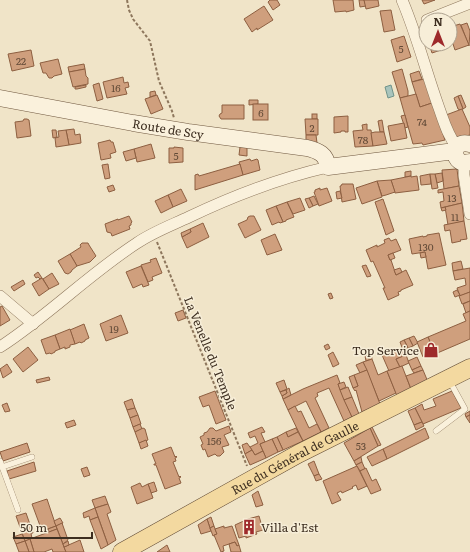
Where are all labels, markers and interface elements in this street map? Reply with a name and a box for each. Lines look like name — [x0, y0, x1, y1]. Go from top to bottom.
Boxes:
north arrow — [418, 12, 458, 52]
text: N — [433, 13, 443, 29]
house number: 5 — [398, 41, 404, 56]
house number: 22 — [16, 53, 26, 68]
house number: 16 — [111, 80, 121, 95]
house number: 6 — [258, 105, 264, 120]
street label: Route de Scy — [131, 114, 205, 143]
house number: 74 — [417, 114, 427, 129]
house number: 2 — [309, 120, 315, 135]
house number: 78 — [358, 132, 369, 147]
house number: 5 — [173, 148, 179, 163]
house number: 13 — [447, 190, 457, 205]
house number: 11 — [451, 209, 459, 224]
house number: 130 — [418, 239, 434, 254]
street label: La Venelle du Temple — [180, 294, 242, 412]
house number: 19 — [109, 321, 119, 336]
place label: Top Service — [352, 341, 419, 359]
shop icon: Top Service — [422, 341, 440, 359]
street label: Rue du Général de Gaulle — [228, 416, 362, 499]
house number: 156 — [207, 433, 222, 448]
house number: 53 — [356, 438, 366, 453]
scale bar — [14, 514, 92, 540]
text: 50 m — [20, 518, 47, 536]
building icon: Villa d'Est — [240, 518, 258, 536]
place label: Villa d'Est — [261, 518, 319, 536]

